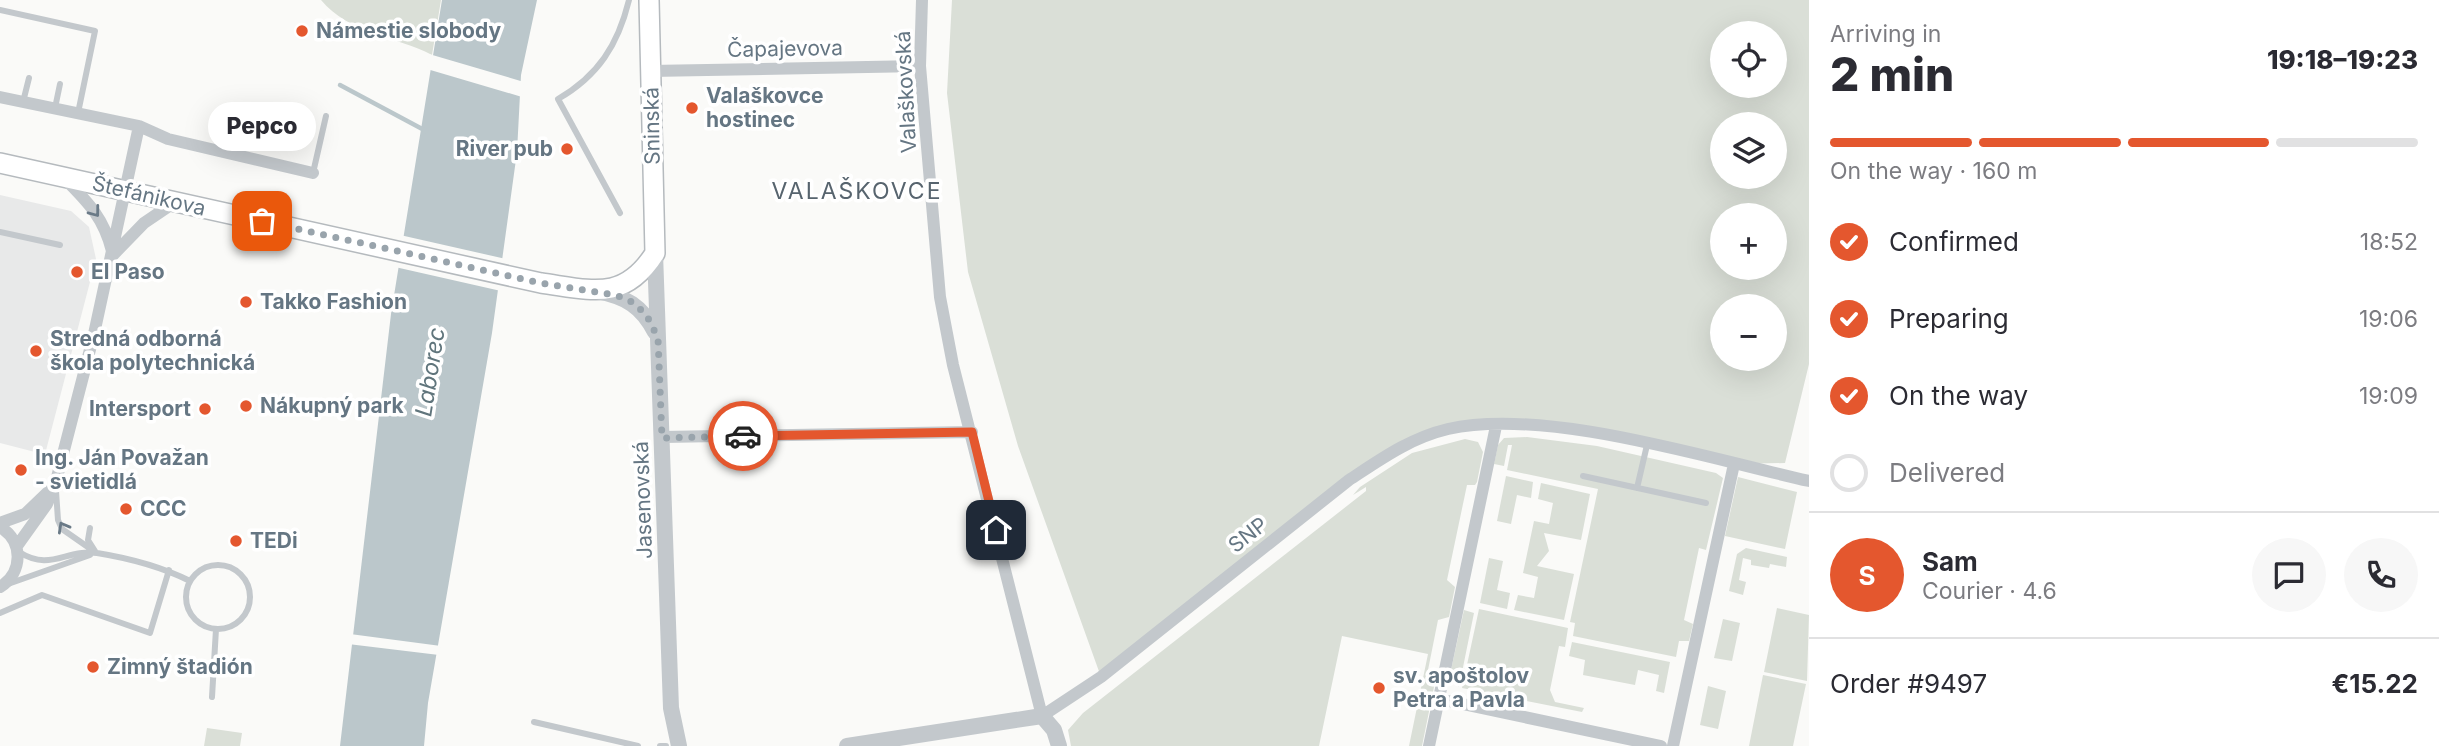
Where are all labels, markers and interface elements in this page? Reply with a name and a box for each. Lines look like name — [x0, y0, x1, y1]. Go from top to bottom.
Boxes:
place label: Námestie slobody — [316, 18, 501, 43]
text: Arriving in — [1830, 20, 1941, 48]
map controls — [1710, 21, 1787, 371]
button: locate — [1710, 21, 1787, 98]
marker: Námestie slobody — [294, 23, 310, 39]
street label: Valaškovská — [890, 30, 921, 154]
street label: Čapajevova — [727, 35, 843, 62]
text: 19:18–19:23 — [2267, 44, 2418, 75]
text: 2 min — [1830, 46, 1954, 102]
place label: Valaškovce hostinec — [706, 83, 824, 132]
street label: Sninská — [638, 87, 665, 165]
marker: Valaškovce hostinec — [684, 100, 700, 116]
callout: Pepco — [208, 102, 316, 151]
text: Pepco — [226, 112, 298, 140]
button: layers — [1710, 112, 1787, 189]
place label: River pub — [456, 136, 553, 161]
marker: River pub — [559, 141, 575, 157]
text: On the way · 160 m — [1830, 157, 2037, 185]
street label: Štefánikova — [90, 170, 208, 221]
district label: VALAŠKOVCE — [771, 177, 943, 205]
pin — [232, 191, 292, 251]
icon: bag — [243, 202, 281, 240]
button: + — [1710, 203, 1787, 280]
one-way arrow — [87, 204, 100, 216]
icon: check — [1830, 223, 1868, 261]
text: Confirmed — [1889, 226, 2019, 257]
text: 18:52 — [2360, 228, 2418, 256]
place label: El Paso — [91, 259, 165, 284]
marker: El Paso — [69, 264, 85, 280]
place label: Takko Fashion — [260, 289, 407, 314]
marker: Takko Fashion — [238, 294, 254, 310]
button: − — [1710, 294, 1787, 371]
icon: check — [1830, 300, 1868, 338]
text: Preparing — [1889, 303, 2009, 334]
text: 19:06 — [2359, 305, 2418, 333]
place label: Stredná odborná škola polytechnická — [50, 326, 255, 375]
water label: Laborec — [409, 326, 451, 418]
marker: Stredná odborná škola polytechnická — [28, 343, 44, 359]
icon: check — [1830, 377, 1868, 415]
text: On the way — [1889, 380, 2028, 411]
text: 19:09 — [2359, 382, 2418, 410]
place label: Nákupný park — [260, 393, 405, 418]
place label: Intersport — [89, 396, 191, 421]
marker: Nákupný park — [238, 398, 254, 414]
marker: Intersport — [197, 401, 213, 417]
courier — [708, 401, 778, 471]
icon: car — [724, 417, 762, 455]
street label: Jasenovská — [628, 441, 657, 559]
place label: Ing. Ján Považan - svietidlá — [35, 445, 209, 494]
text: Delivered — [1889, 457, 2005, 488]
marker: Ing. Ján Považan - svietidlá — [13, 462, 29, 478]
place label: CCC — [140, 496, 187, 521]
pin — [966, 500, 1026, 560]
marker: CCC — [118, 501, 134, 517]
icon: home — [977, 511, 1015, 549]
street label: SNP — [1223, 512, 1272, 558]
one-way arrow — [58, 521, 71, 534]
place label: TEDi — [250, 528, 298, 553]
marker: TEDi — [228, 533, 244, 549]
button: chat — [2252, 538, 2326, 612]
button: phone — [2344, 538, 2418, 612]
text: Sam — [1922, 546, 1978, 577]
text: S — [1858, 560, 1876, 591]
text: Courier · 4.6 — [1922, 577, 2057, 605]
place label: Zimný štadión — [107, 654, 253, 679]
marker: Zimný štadión — [85, 659, 101, 675]
place label: sv. apoštolov Petra a Pavla — [1393, 663, 1530, 712]
text: Order #9497 — [1830, 668, 1987, 699]
text: €15.22 — [2332, 668, 2418, 699]
marker: sv. apoštolov Petra a Pavla — [1371, 680, 1387, 696]

